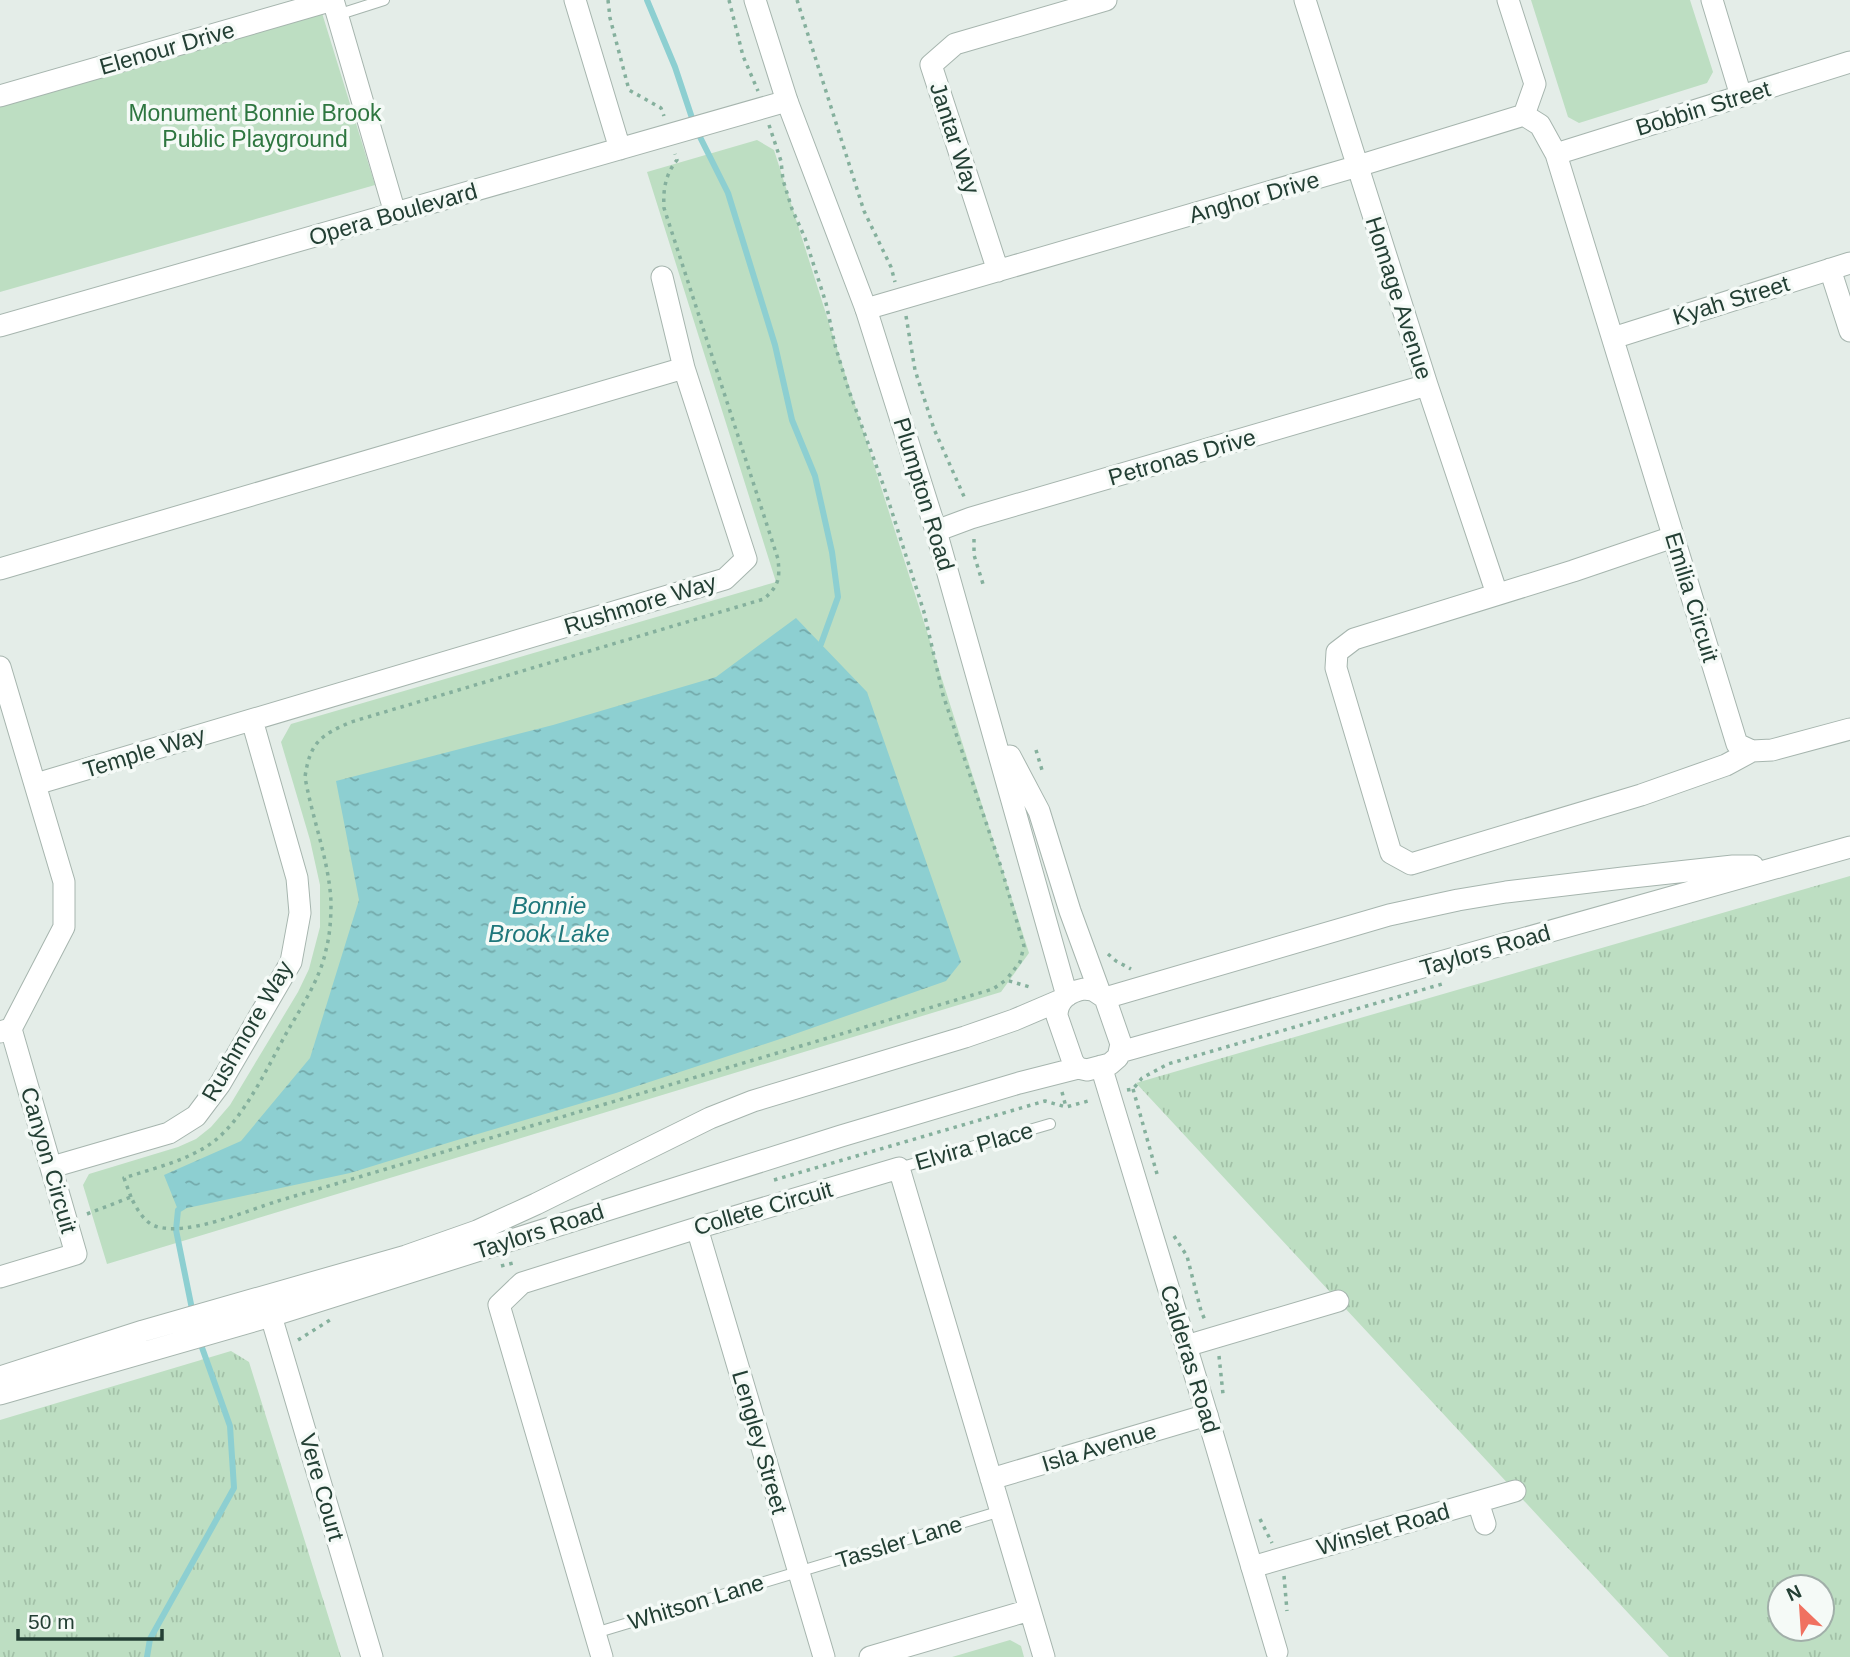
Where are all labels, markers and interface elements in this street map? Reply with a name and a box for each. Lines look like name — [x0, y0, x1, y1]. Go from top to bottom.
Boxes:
street label: Elenour Drive — [96, 16, 238, 80]
street label: Bobbin Street — [1633, 75, 1774, 141]
street label: Jantar Way — [925, 79, 985, 197]
park label: Monument Bonnie Brook Public Playground — [128, 100, 382, 152]
street label: Anghor Drive — [1186, 166, 1322, 228]
street label: Opera Boulevard — [306, 178, 480, 250]
street label: Homage Avenue — [1360, 213, 1438, 383]
street label: Kyah Street — [1670, 270, 1793, 330]
street label: Plumpton Road — [888, 414, 960, 574]
street label: Petronas Drive — [1105, 424, 1259, 490]
street label: Emilia Circuit — [1660, 529, 1724, 666]
street label: Rushmore Way — [561, 568, 720, 639]
street label: Temple Way — [80, 721, 208, 783]
water label: Bonnie Brook Lake — [488, 892, 610, 947]
street label: Taylors Road — [1417, 919, 1553, 981]
street label: Rushmore Way — [196, 956, 298, 1106]
street label: Canyon Circuit — [16, 1084, 82, 1237]
street label: Elvira Place — [912, 1117, 1036, 1175]
street label: Collete Circuit — [691, 1176, 836, 1240]
street label: Taylors Road — [471, 1198, 607, 1264]
street label: Calderas Road — [1155, 1282, 1225, 1436]
street label: Lengley Street — [727, 1367, 793, 1517]
street label: Isla Avenue — [1039, 1417, 1159, 1477]
street label: Vere Court — [294, 1431, 350, 1544]
street label: Winslet Road — [1314, 1498, 1452, 1560]
street label: Tassler Lane — [833, 1511, 965, 1573]
street label: Whitson Lane — [625, 1569, 767, 1635]
north arrow — [1766, 1573, 1836, 1643]
text: N — [1783, 1581, 1805, 1605]
scale bar — [18, 1598, 161, 1642]
text: 50 m — [28, 1610, 75, 1633]

